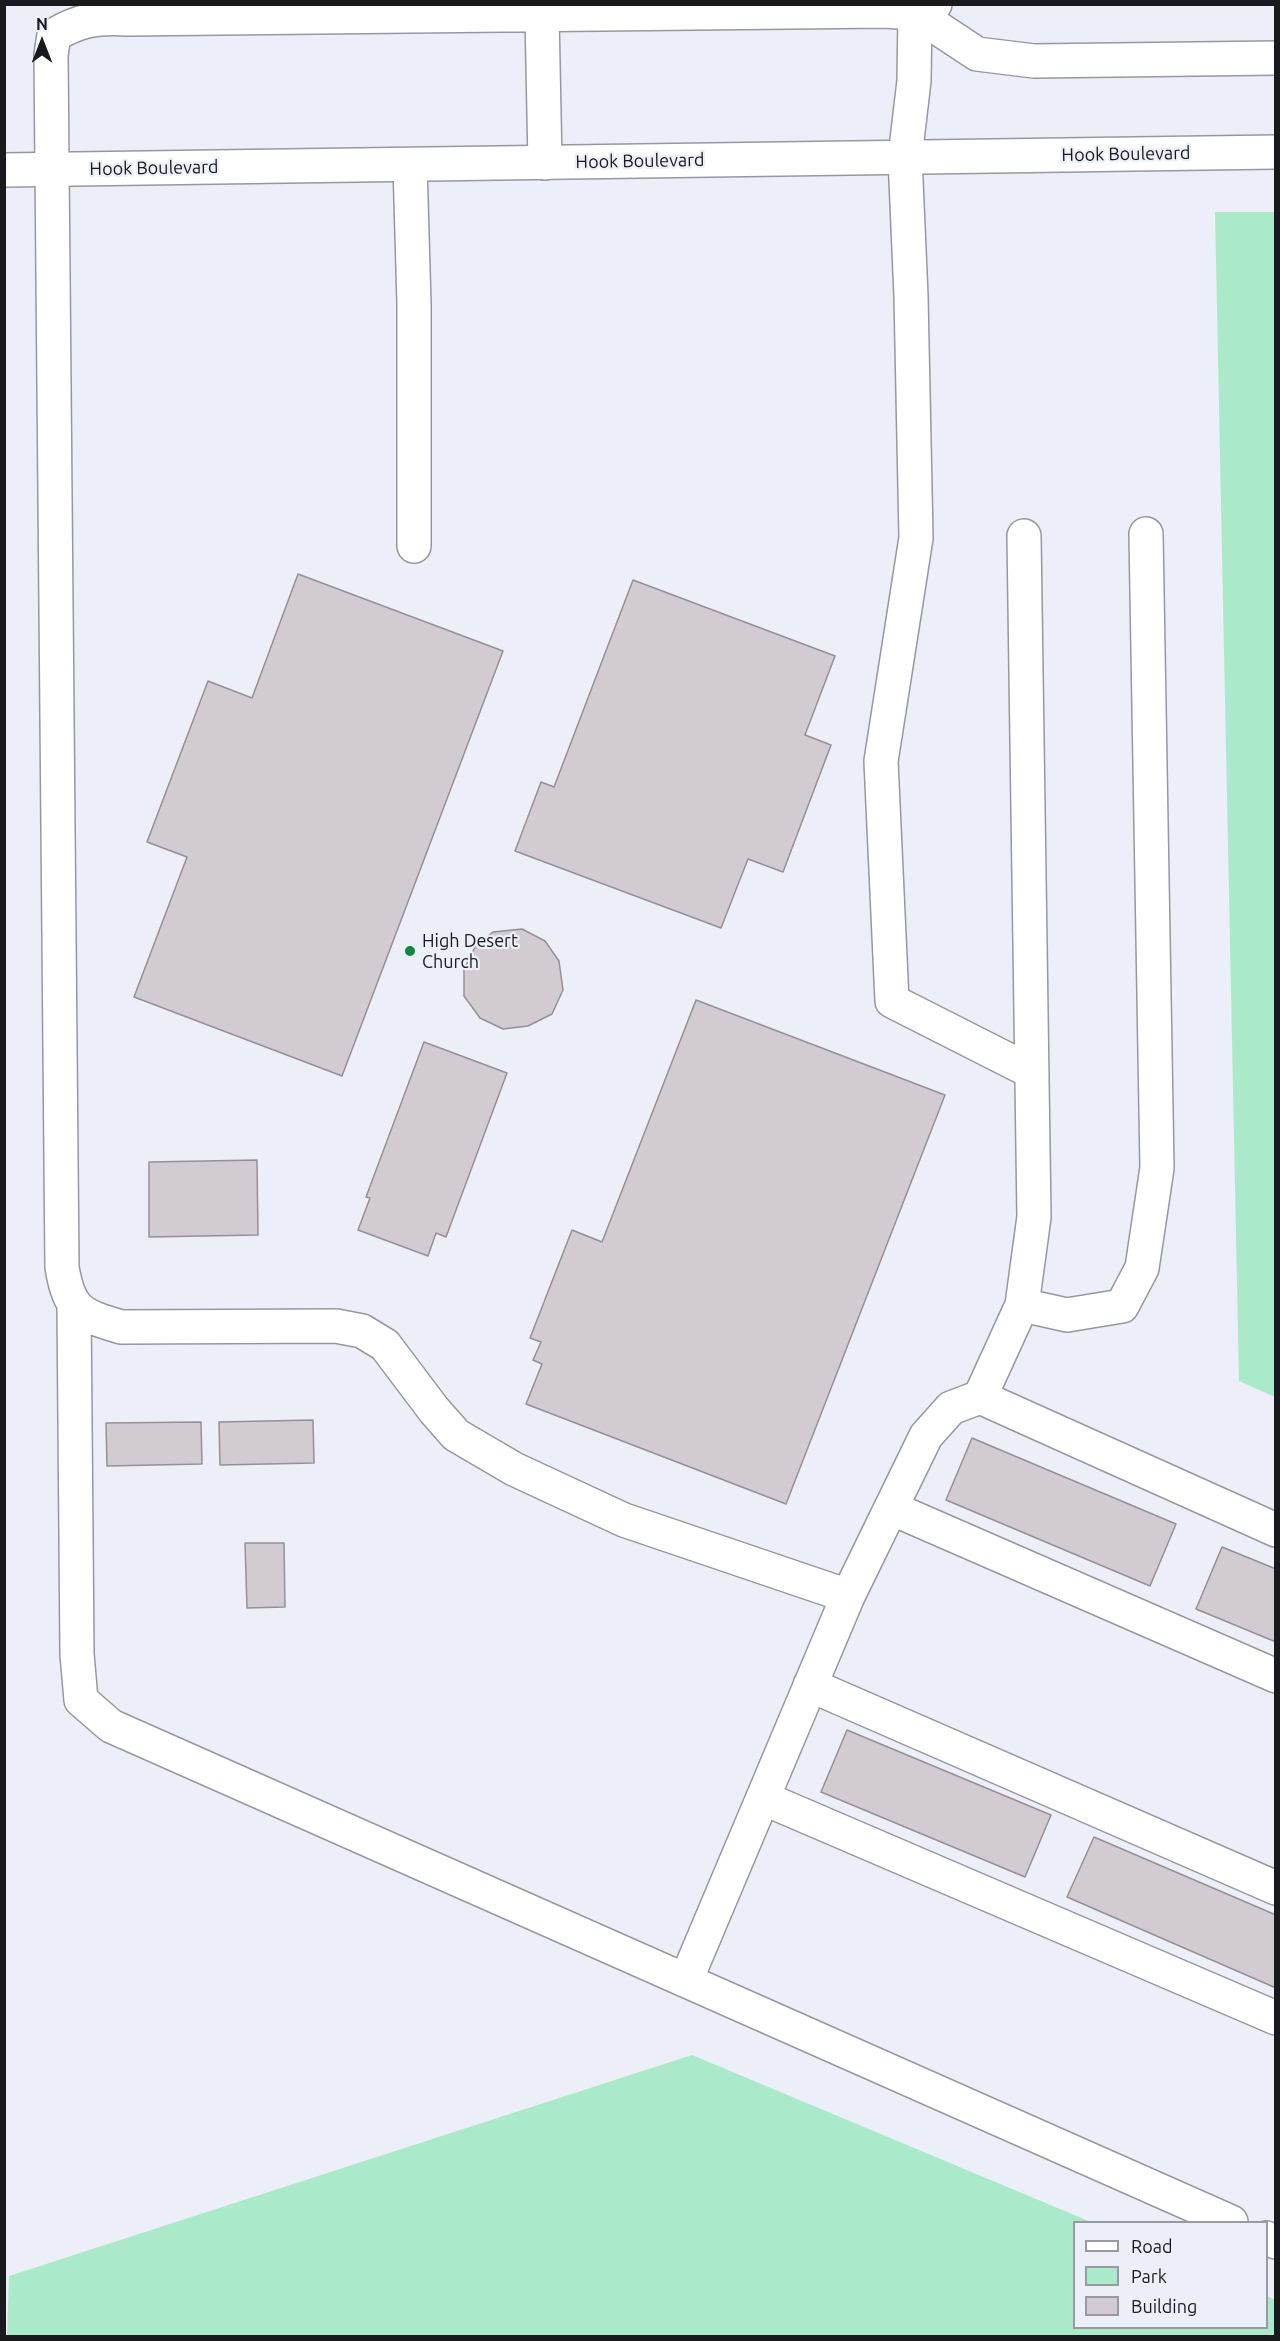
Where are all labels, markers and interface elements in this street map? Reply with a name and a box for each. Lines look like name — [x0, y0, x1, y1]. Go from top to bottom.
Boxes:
north arrow — [12, 12, 72, 72]
text: N — [36, 15, 48, 33]
street label: Hook Boulevard — [1061, 142, 1191, 166]
street label: Hook Boulevard — [575, 149, 705, 173]
street label: Hook Boulevard — [89, 156, 219, 180]
place label: High Desert Church — [422, 930, 518, 972]
marker: High Desert Church — [403, 944, 417, 958]
legend — [1073, 2221, 1268, 2329]
text: Road — [1131, 2236, 1173, 2256]
text: Park — [1131, 2266, 1167, 2286]
text: Building — [1131, 2296, 1197, 2316]

